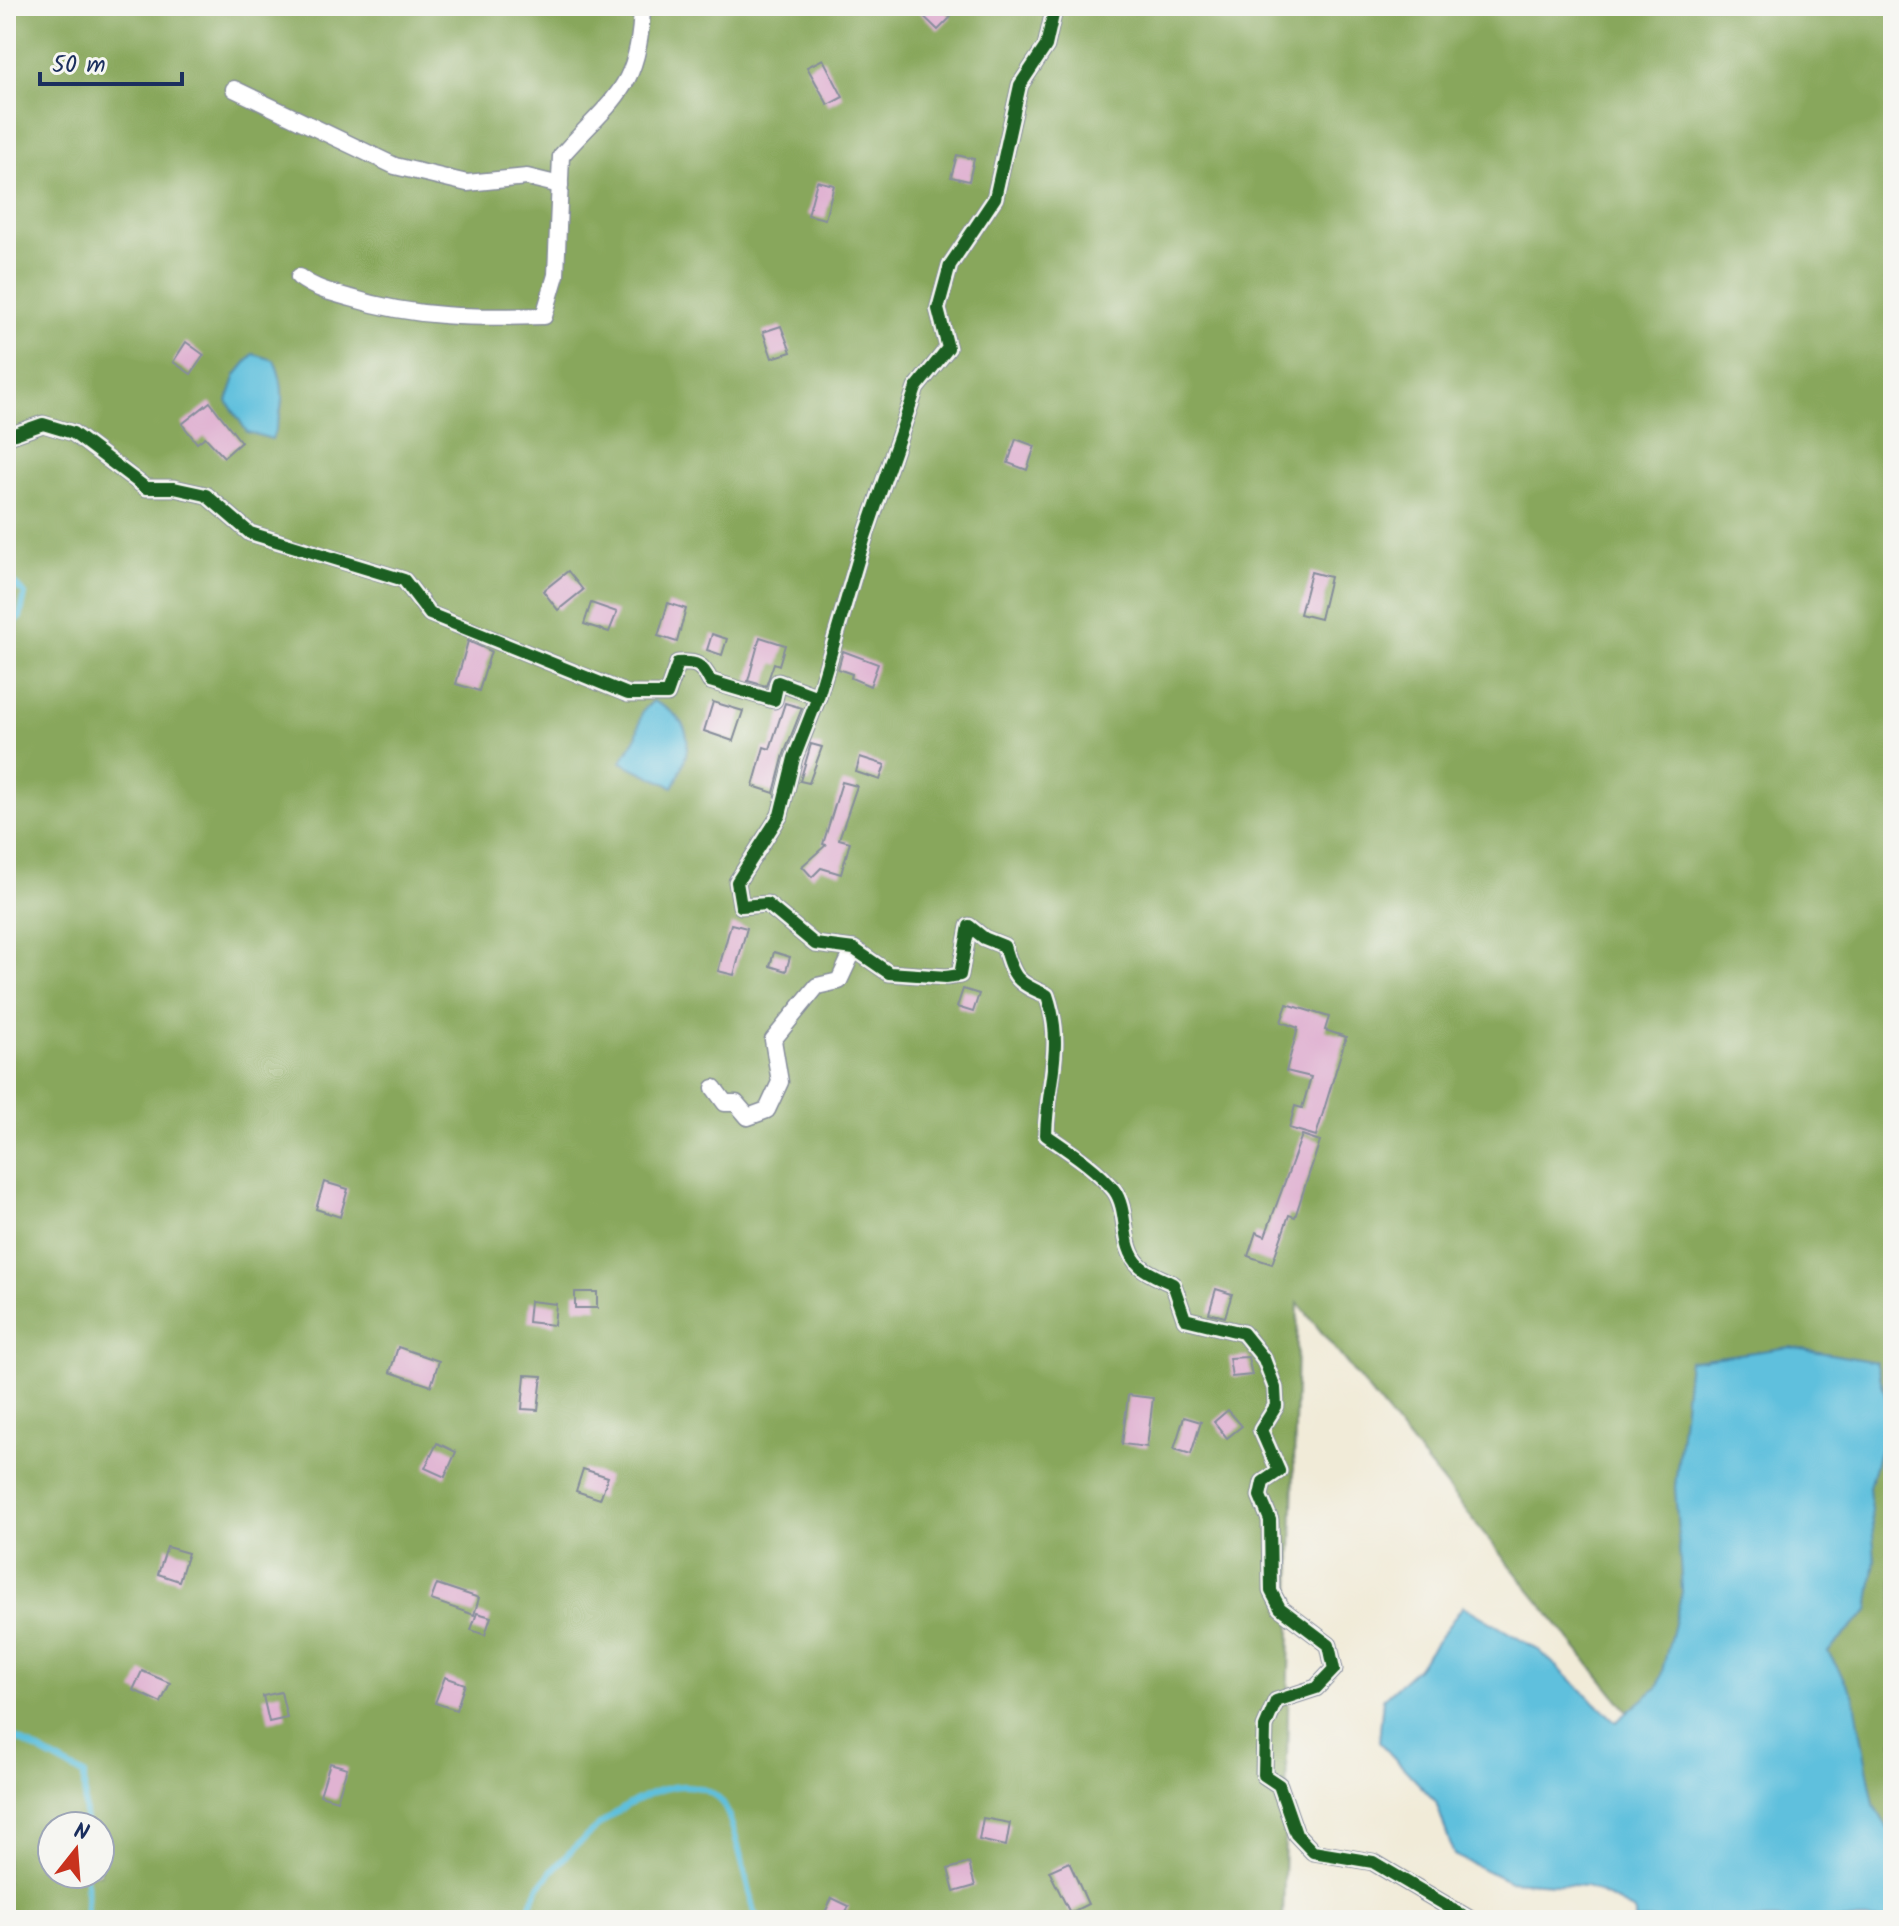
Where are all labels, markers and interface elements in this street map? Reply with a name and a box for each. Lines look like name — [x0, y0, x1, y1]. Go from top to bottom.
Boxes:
scale bar — [40, 36, 182, 86]
text: 50 m — [52, 46, 106, 85]
north arrow — [36, 1810, 116, 1890]
text: N — [69, 1814, 93, 1852]

